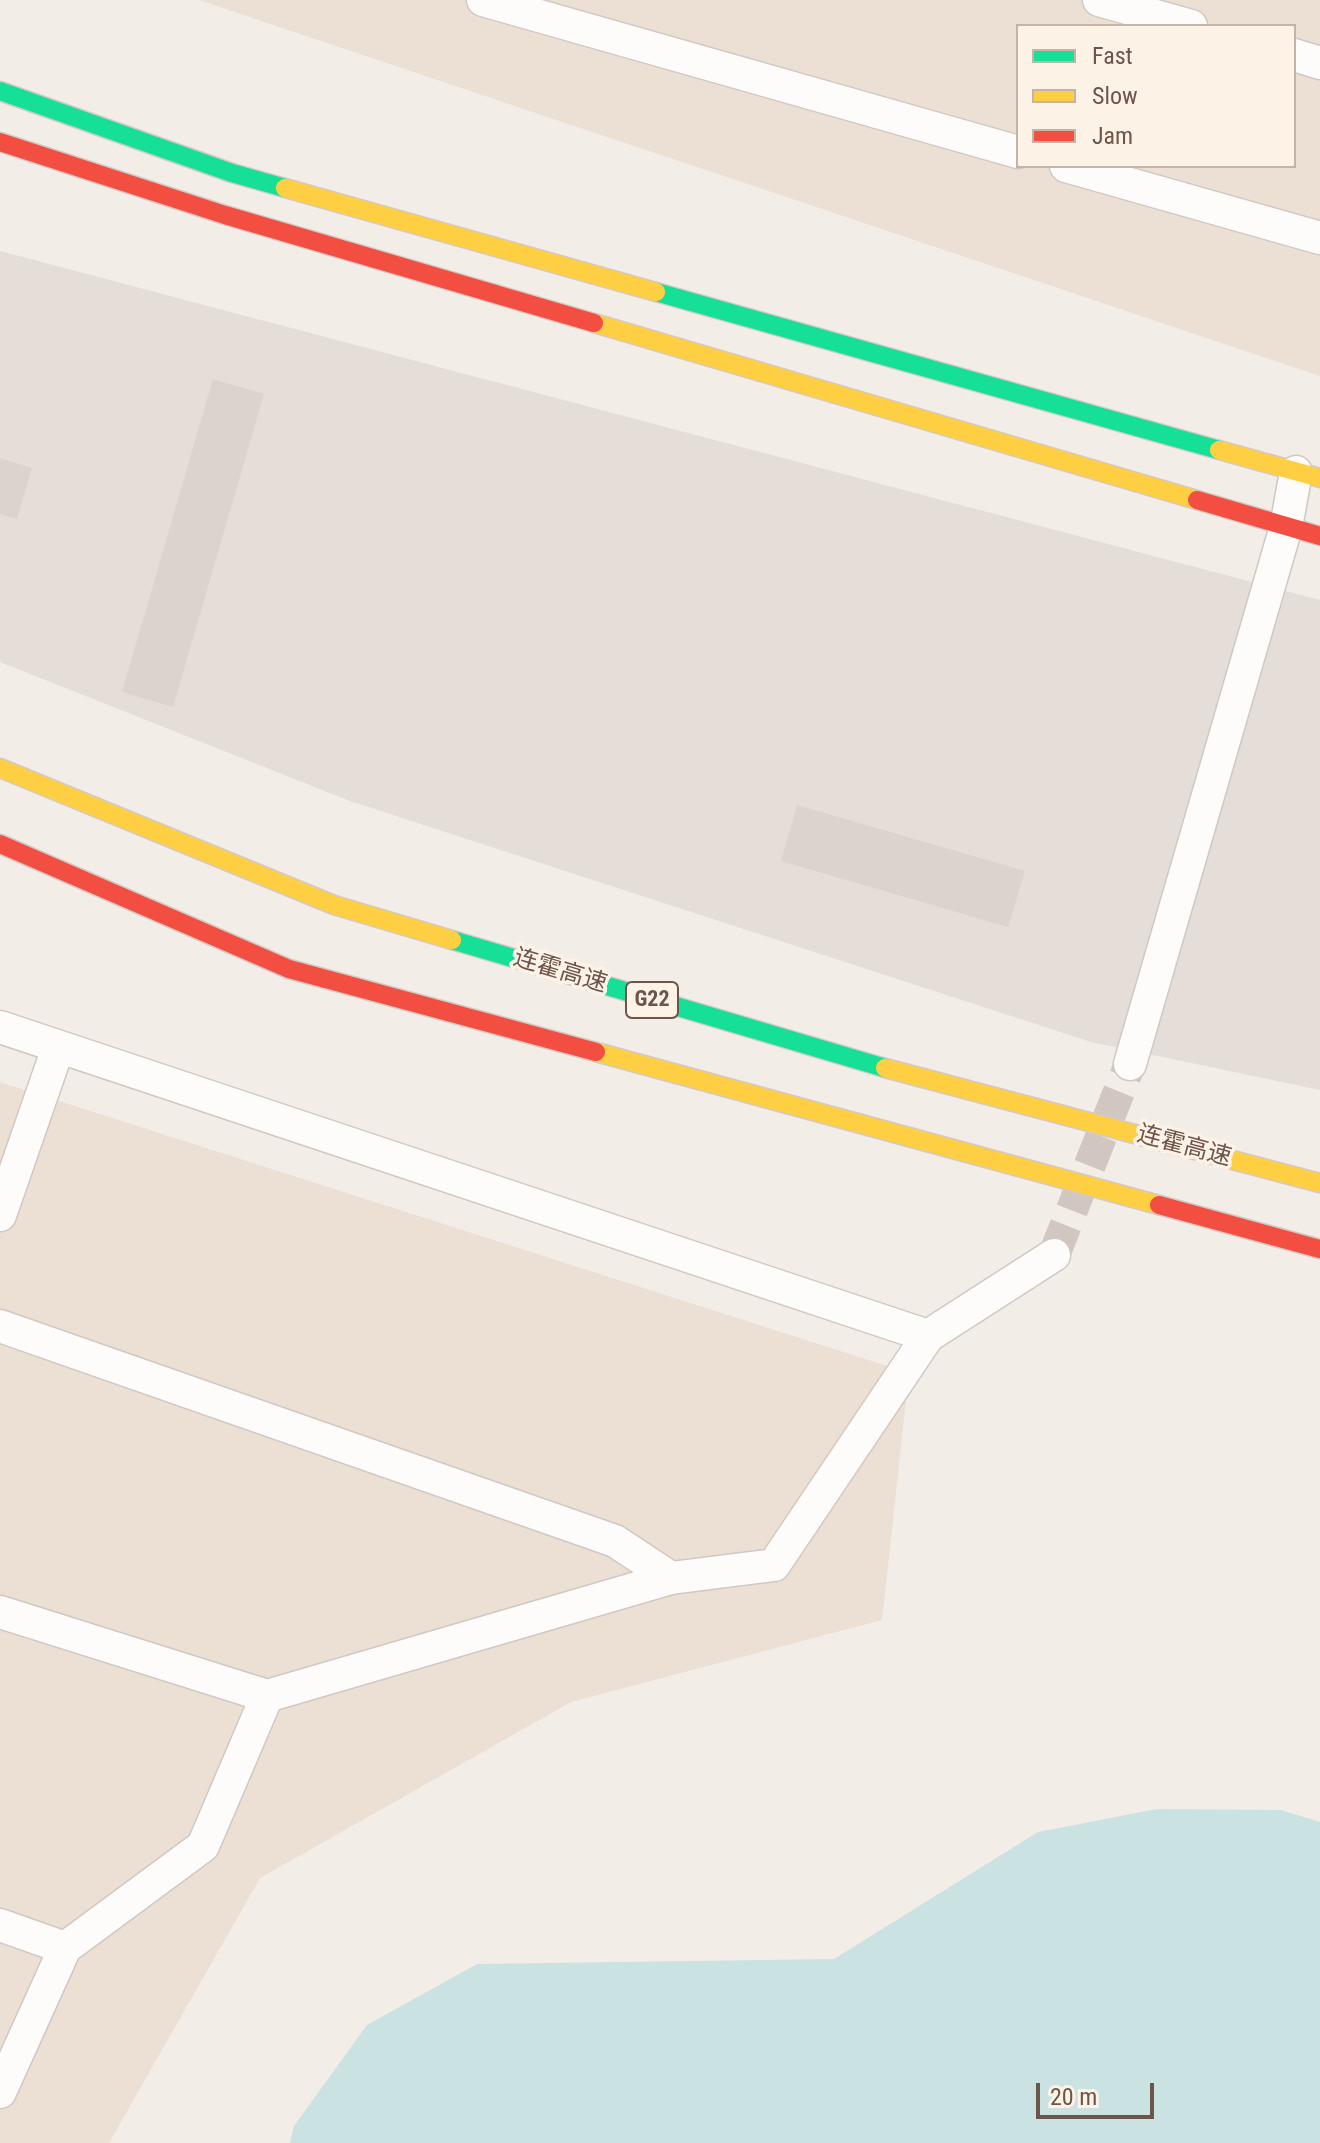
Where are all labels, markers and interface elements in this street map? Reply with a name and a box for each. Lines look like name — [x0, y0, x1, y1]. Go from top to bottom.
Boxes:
legend — [1016, 24, 1296, 168]
text: Fast — [1092, 42, 1133, 70]
text: Slow — [1092, 82, 1138, 110]
text: Jam — [1092, 122, 1133, 150]
street label: 连霍高速 — [510, 944, 610, 1000]
road number: G22 — [626, 982, 678, 1018]
street label: 连霍高速 — [1134, 1121, 1234, 1173]
scale bar — [1040, 2067, 1158, 2117]
text: 20 m — [1050, 2083, 1097, 2111]

